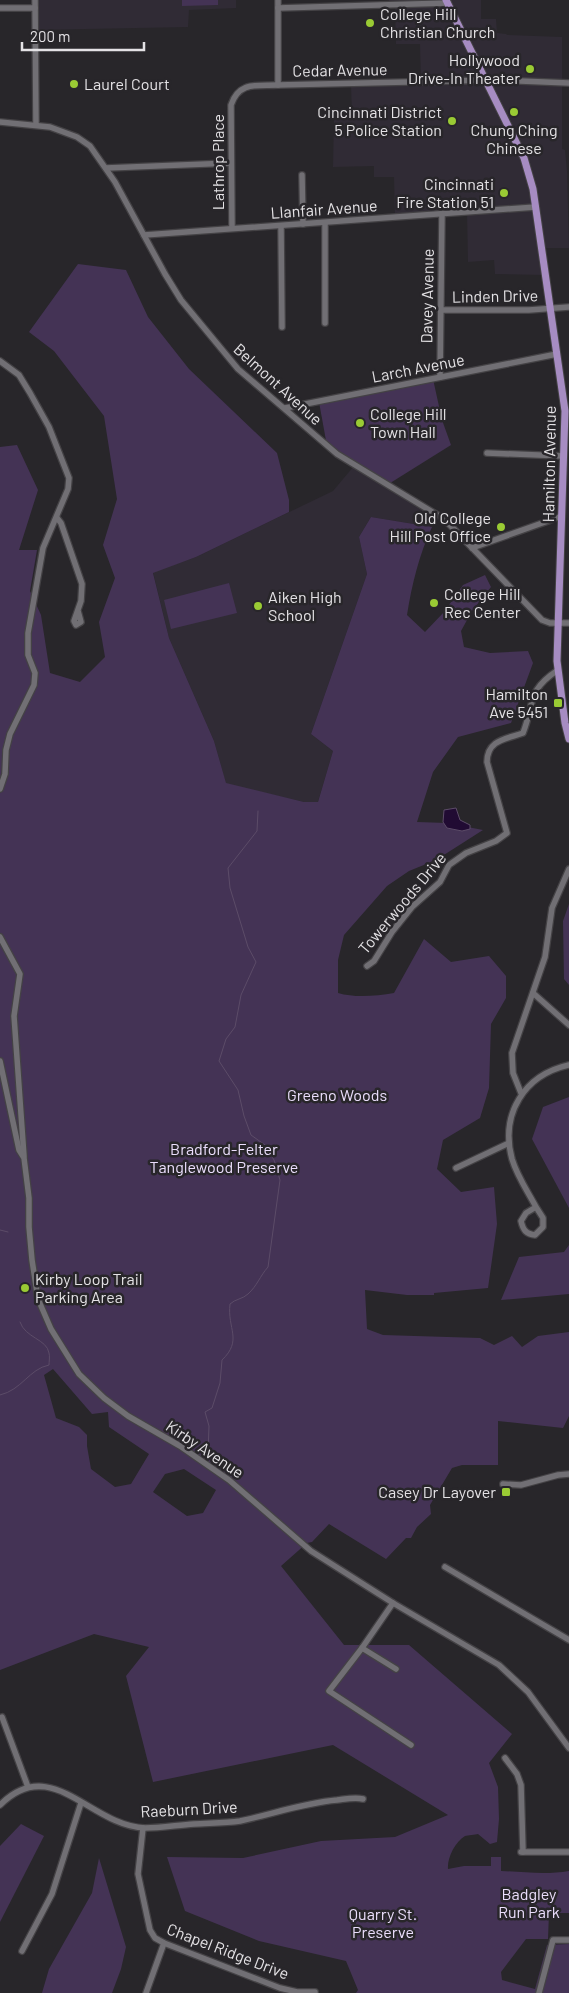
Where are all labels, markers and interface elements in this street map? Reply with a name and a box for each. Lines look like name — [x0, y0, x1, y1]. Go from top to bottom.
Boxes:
place label: College Hill Christian Church — [380, 4, 495, 41]
marker: College Hill Christian Church — [364, 17, 376, 29]
scale bar — [22, 20, 145, 52]
text: 200 m — [30, 27, 70, 45]
place label: Hollywood Drive-In Theater — [408, 50, 520, 87]
street label: Cedar Avenue — [292, 59, 388, 80]
marker: Hollywood Drive-In Theater — [524, 63, 536, 75]
place label: Laurel Court — [84, 74, 170, 93]
marker: Laurel Court — [68, 78, 80, 90]
place label: Cincinnati District 5 Police Station — [317, 102, 442, 139]
marker: Chung Ching Chinese — [508, 106, 520, 118]
street label: Lathrop Place — [208, 114, 227, 210]
marker: Cincinnati District 5 Police Station — [446, 115, 458, 127]
place label: Chung Ching Chinese — [471, 120, 557, 157]
place label: Cincinnati Fire Station 51 — [396, 174, 494, 211]
marker: Cincinnati Fire Station 51 — [498, 187, 510, 199]
street label: Llanfair Avenue — [270, 195, 378, 222]
street label: Davey Avenue — [416, 248, 437, 344]
street label: Linden Drive — [452, 285, 538, 306]
street label: Belmont Avenue — [230, 339, 327, 428]
street label: Larch Avenue — [370, 349, 466, 386]
place label: College Hill Town Hall — [370, 404, 447, 441]
street label: Hamilton Avenue — [538, 406, 559, 522]
marker: College Hill Town Hall — [354, 417, 366, 429]
place label: Old College Hill Post Office — [390, 508, 491, 545]
marker: Old College Hill Post Office — [495, 521, 507, 533]
place label: College Hill Rec Center — [444, 584, 521, 621]
place label: Aiken High School — [268, 587, 342, 624]
marker: College Hill Rec Center — [428, 597, 440, 609]
marker: Aiken High School — [252, 600, 264, 612]
place label: Hamilton Ave 5451 — [485, 684, 548, 721]
marker: Hamilton Ave 5451 — [552, 697, 564, 709]
street label: Towerwoods Drive — [354, 848, 450, 957]
park label: Greeno Woods — [287, 1085, 387, 1104]
park label: Bradford-Felter Tanglewood Preserve — [150, 1139, 298, 1176]
place label: Kirby Loop Trail Parking Area — [35, 1269, 142, 1306]
marker: Kirby Loop Trail Parking Area — [19, 1282, 31, 1294]
street label: Kirby Avenue — [163, 1416, 248, 1482]
place label: Casey Dr Layover — [378, 1482, 496, 1501]
marker: Casey Dr Layover — [500, 1486, 512, 1498]
street label: Raeburn Drive — [140, 1796, 238, 1821]
park label: Badgley Run Park — [498, 1884, 560, 1921]
park label: Quarry St. Preserve — [349, 1904, 417, 1941]
street label: Chapel Ridge Drive — [164, 1919, 292, 1983]

